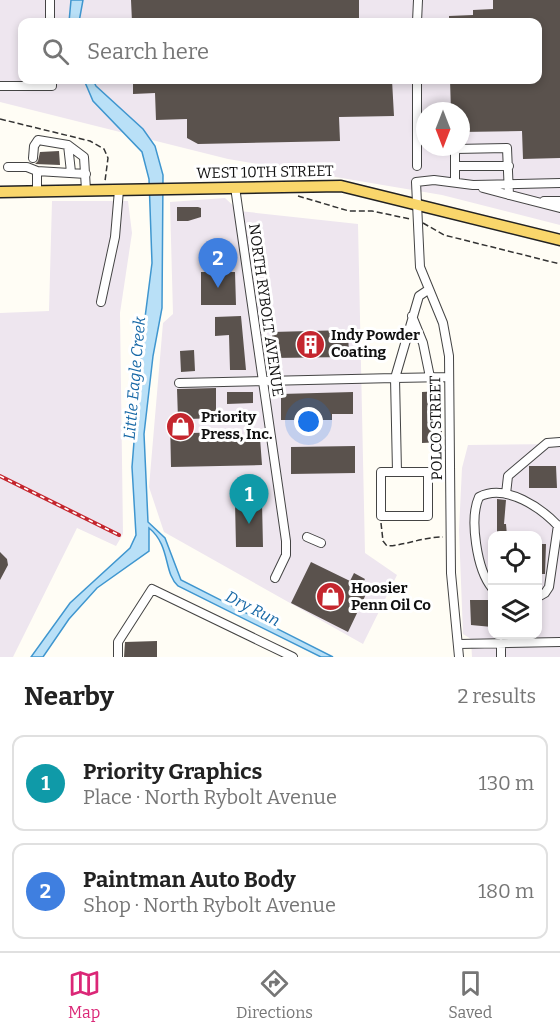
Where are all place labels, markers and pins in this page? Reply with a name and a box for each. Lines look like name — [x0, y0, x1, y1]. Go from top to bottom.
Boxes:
pin: 2 — [198, 238, 238, 288]
place label: Indy Powder Coating — [331, 326, 420, 361]
building icon: Indy Powder Coating — [294, 328, 326, 360]
place label: Priority Press, Inc. — [201, 408, 272, 443]
shop icon: Priority Press, Inc. — [164, 410, 196, 442]
pin: 1 — [230, 474, 268, 524]
place label: Hoosier Penn Oil Co — [351, 579, 431, 614]
shop icon: Hoosier Penn Oil Co — [314, 581, 346, 613]

